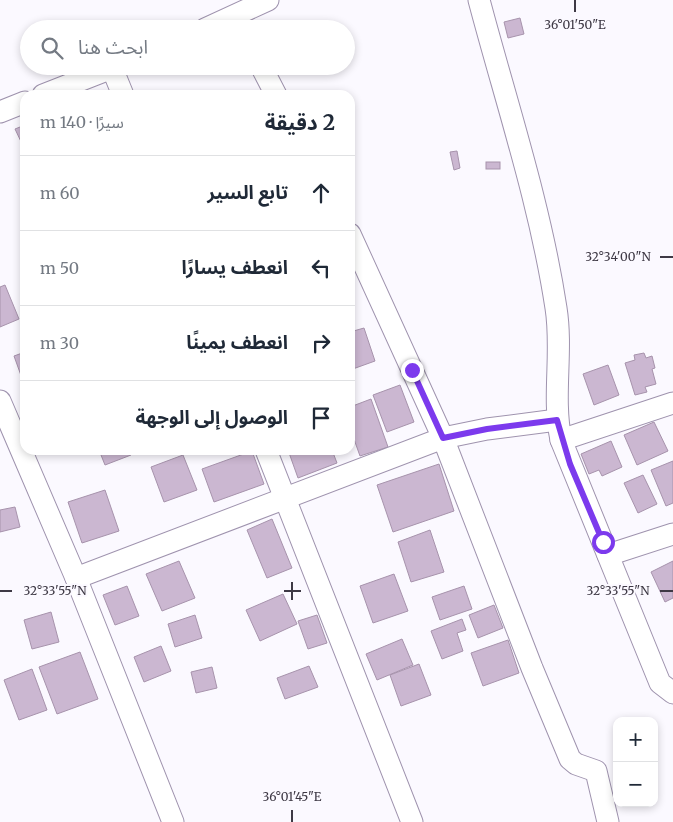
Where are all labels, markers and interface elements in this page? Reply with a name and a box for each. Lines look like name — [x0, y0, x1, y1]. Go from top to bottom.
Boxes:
text: 36°01'50"E — [544, 17, 606, 32]
search box — [20, 20, 355, 75]
icon: search — [38, 34, 66, 62]
text: ابحث هنا — [78, 35, 148, 59]
text: 2 دقيقة — [265, 109, 335, 136]
text: سيرًا · 140 m — [40, 112, 124, 132]
icon: ahead — [307, 179, 335, 207]
text: تابع السير — [207, 180, 288, 204]
text: 60 m — [40, 183, 80, 203]
text: 32°34'00"N — [585, 249, 651, 264]
icon: left — [307, 254, 335, 282]
text: انعطف يسارًا — [181, 255, 288, 279]
text: 50 m — [40, 258, 79, 278]
icon: right — [307, 329, 335, 357]
text: انعطف يمينًا — [186, 330, 288, 354]
text: 30 m — [40, 333, 79, 353]
route end — [401, 359, 424, 382]
icon: arrive — [307, 404, 335, 432]
text: الوصول إلى الوجهة — [136, 405, 288, 429]
route start — [592, 531, 615, 554]
text: 32°33'55"N — [24, 583, 87, 598]
text: 32°33'55"N — [587, 583, 650, 598]
map controls — [613, 717, 658, 807]
button: + — [613, 717, 658, 762]
button: − — [613, 762, 658, 807]
text: 36°01'45"E — [263, 789, 322, 804]

